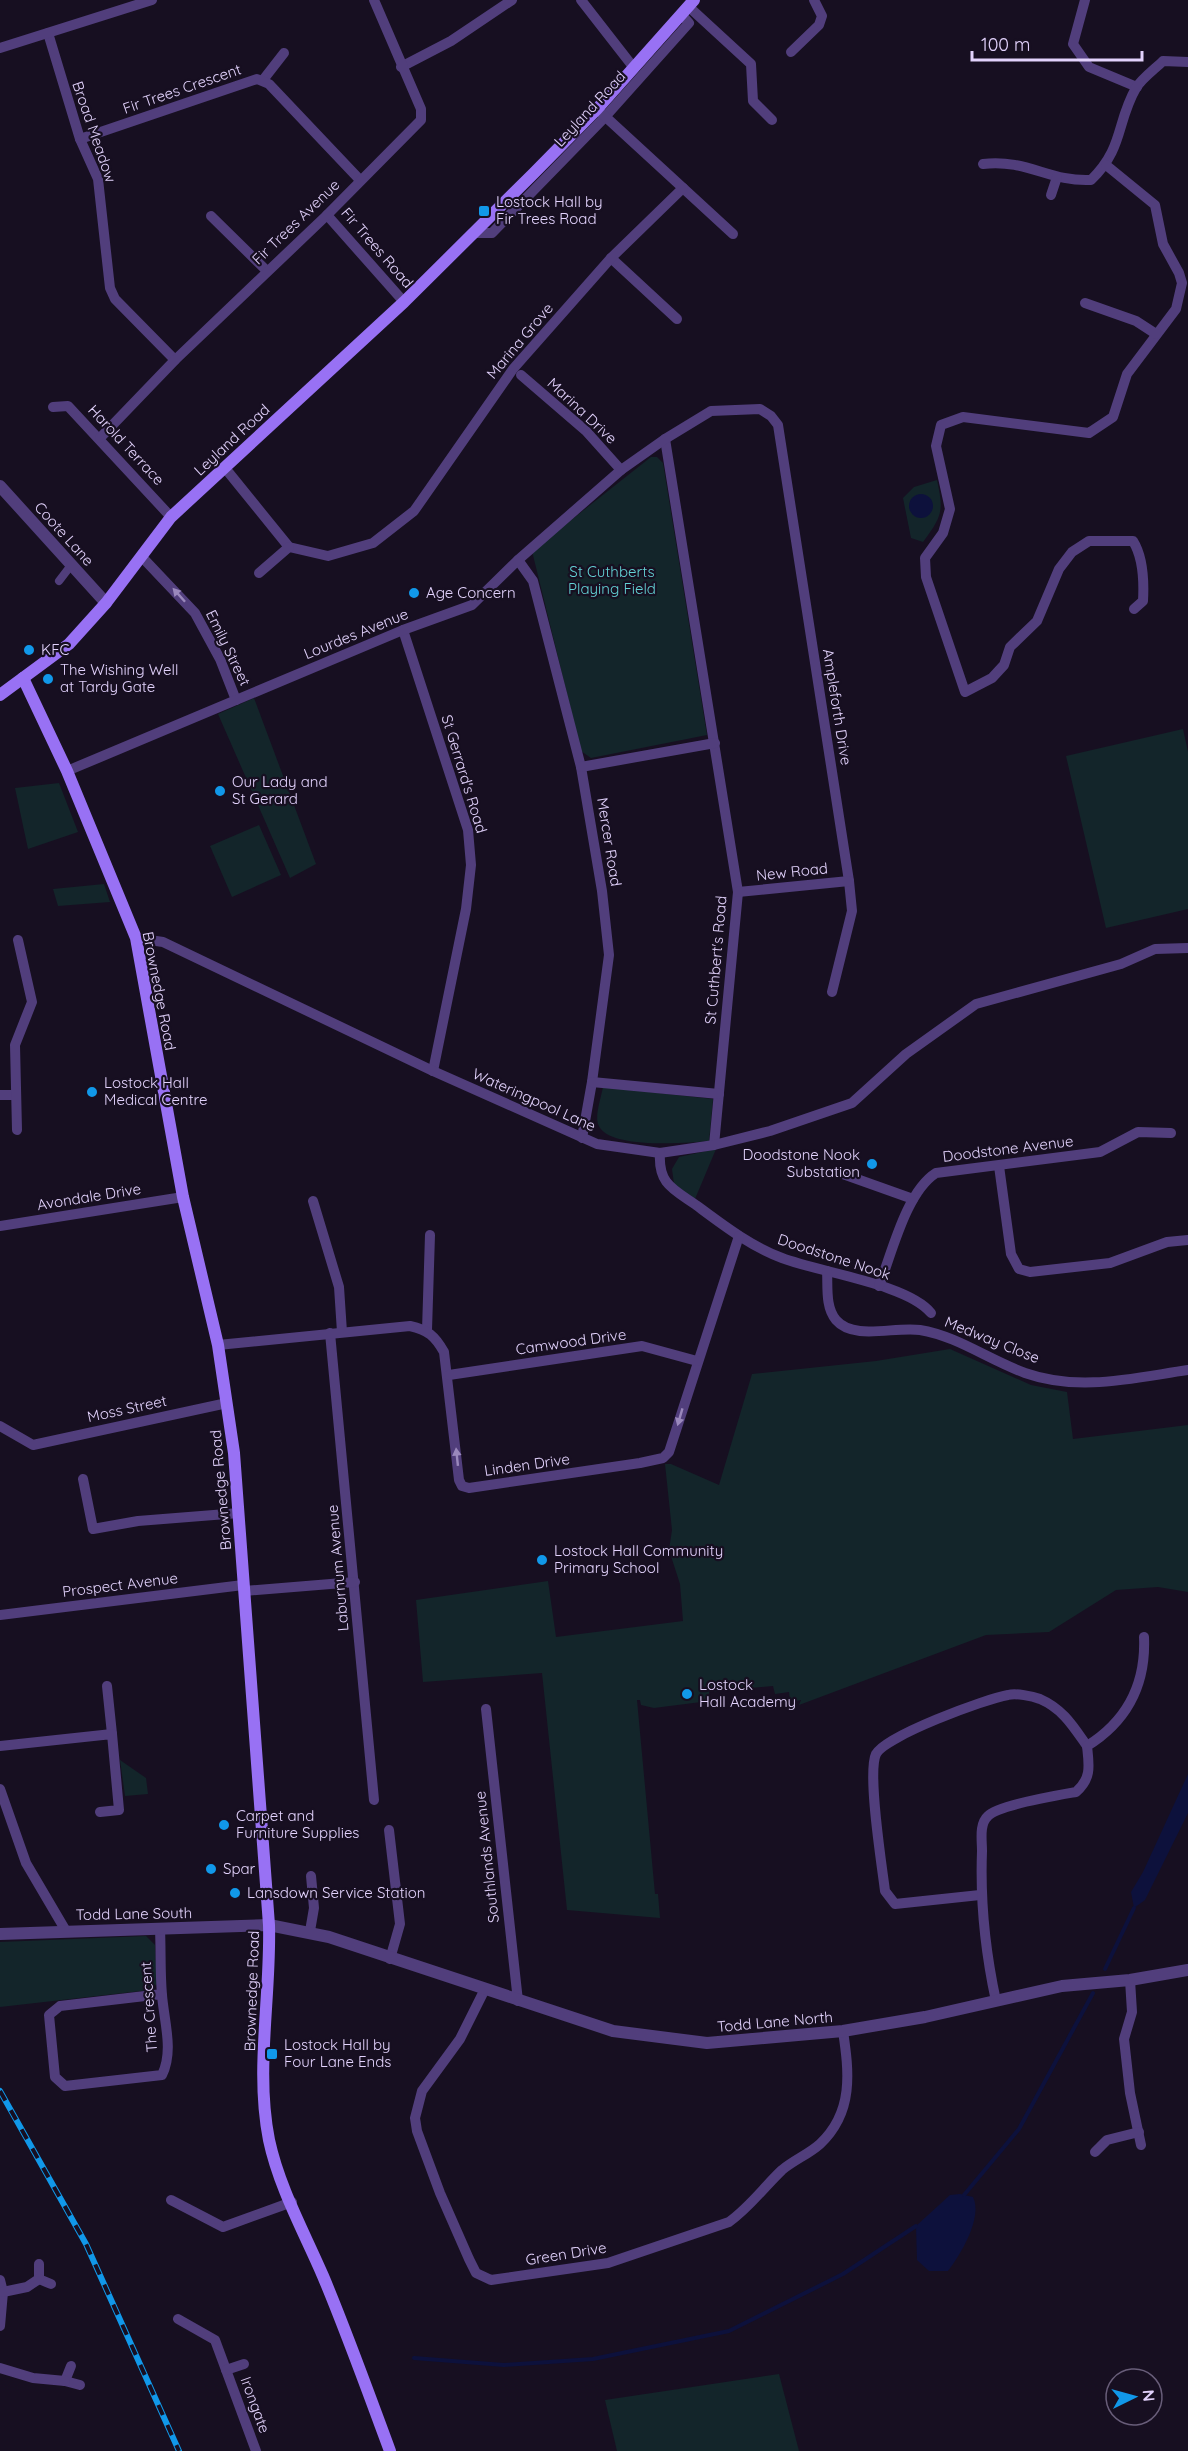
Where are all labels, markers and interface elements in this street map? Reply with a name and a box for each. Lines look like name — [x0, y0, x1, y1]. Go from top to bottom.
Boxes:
scale bar — [972, 24, 1142, 62]
text: 100 m — [981, 33, 1030, 56]
street label: Fir Trees Crescent — [120, 59, 244, 118]
street label: Leyland Road — [550, 67, 629, 150]
street label: Broad Meadow — [68, 79, 121, 185]
street label: Fir Trees Avenue — [248, 175, 343, 268]
place label: Lostock Hall by Fir Trees Road — [496, 192, 603, 228]
street label: Fir Trees Road — [337, 204, 418, 292]
marker: Lostock Hall by Fir Trees Road — [477, 204, 491, 218]
street label: Marina Grove — [482, 299, 557, 383]
street label: Marina Drive — [544, 374, 621, 448]
street label: Harold Terrace — [84, 400, 169, 489]
street label: Leyland Road — [190, 400, 273, 479]
street label: Coote Lane — [31, 498, 98, 570]
park label: St Cuthberts Playing Field — [568, 562, 656, 598]
place label: Age Concern — [426, 583, 516, 602]
marker: Age Concern — [407, 586, 421, 600]
one-way arrow — [172, 587, 186, 602]
street label: Lourdes Avenue — [301, 604, 411, 663]
street label: Emily Street — [202, 607, 255, 689]
place label: KFC — [41, 640, 69, 659]
marker: KFC — [22, 643, 36, 657]
street label: Ampleforth Drive — [819, 647, 856, 767]
place label: The Wishing Well at Tardy Gate — [60, 660, 178, 696]
marker: The Wishing Well at Tardy Gate — [41, 672, 55, 686]
street label: St Gerrard's Road — [437, 712, 492, 835]
place label: Our Lady and St Gerard — [232, 772, 328, 808]
marker: Our Lady and St Gerard — [213, 784, 227, 798]
street label: Mercer Road — [593, 796, 626, 888]
street label: New Road — [755, 858, 829, 885]
street label: St Cuthbert's Road — [700, 895, 731, 1025]
street label: Brownedge Road — [139, 930, 180, 1052]
street label: Wateringpool Lane — [470, 1064, 599, 1135]
place label: Lostock Hall Medical Centre — [104, 1073, 208, 1109]
marker: Lostock Hall Medical Centre — [85, 1085, 99, 1099]
street label: Doodstone Avenue — [941, 1131, 1074, 1166]
place label: Doodstone Nook Substation — [742, 1145, 860, 1181]
marker: Doodstone Nook Substation — [865, 1157, 879, 1171]
street label: Avondale Drive — [36, 1179, 142, 1214]
street label: Doodstone Nook — [775, 1229, 893, 1284]
street label: Medway Close — [942, 1312, 1042, 1367]
street label: Camwood Drive — [515, 1324, 627, 1359]
street label: Moss Street — [85, 1391, 168, 1426]
one-way arrow — [675, 1408, 684, 1426]
street label: Brownedge Road — [206, 1429, 235, 1551]
one-way arrow — [452, 1447, 462, 1466]
street label: Linden Drive — [483, 1449, 571, 1480]
street label: Laburnum Avenue — [323, 1504, 352, 1632]
place label: Lostock Hall Community Primary School — [554, 1541, 723, 1577]
marker: Lostock Hall Community Primary School — [535, 1553, 549, 1567]
street label: Prospect Avenue — [61, 1568, 179, 1601]
place label: Lostock Hall Academy — [699, 1675, 796, 1711]
marker: Lostock Hall Academy — [680, 1687, 694, 1701]
street label: Southlands Avenue — [470, 1790, 503, 1924]
place label: Carpet and Furniture Supplies — [236, 1806, 359, 1842]
marker: Carpet and Furniture Supplies — [217, 1818, 231, 1832]
place label: Spar — [223, 1859, 256, 1878]
marker: Spar — [204, 1862, 218, 1876]
place label: Lansdown Service Station — [247, 1883, 426, 1902]
marker: Lansdown Service Station — [228, 1886, 242, 1900]
street label: Todd Lane South — [76, 1903, 192, 1924]
street label: Brownedge Road — [240, 1930, 263, 2052]
street label: The Crescent — [136, 1961, 161, 2053]
street label: Todd Lane North — [716, 2007, 834, 2036]
place label: Lostock Hall by Four Lane Ends — [284, 2035, 391, 2071]
marker: Lostock Hall by Four Lane Ends — [265, 2047, 279, 2061]
street label: Green Drive — [524, 2238, 608, 2269]
north arrow — [1104, 2367, 1164, 2427]
street label: Irongate — [236, 2374, 274, 2436]
text: N — [1138, 2389, 1159, 2402]

